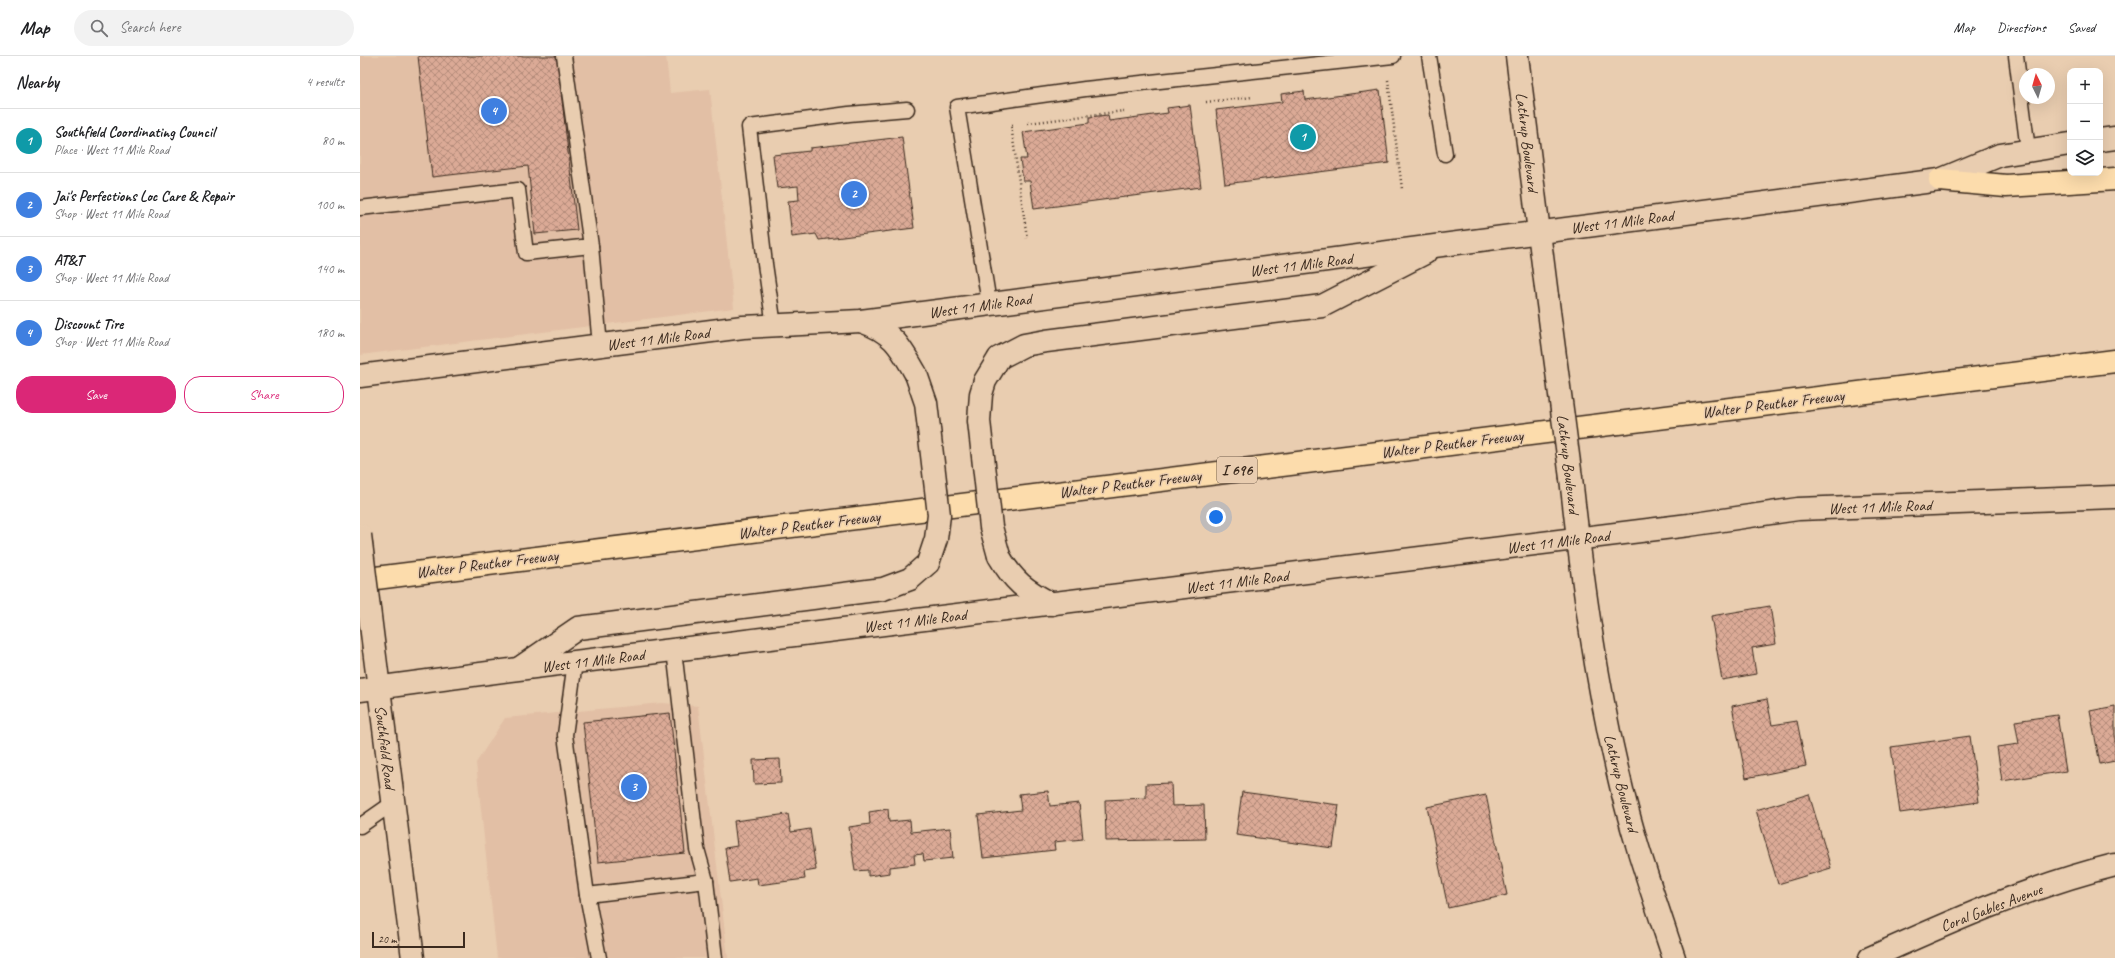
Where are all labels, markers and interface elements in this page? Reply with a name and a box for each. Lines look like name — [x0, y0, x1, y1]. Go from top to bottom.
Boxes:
search box — [74, 10, 354, 46]
text: Map — [20, 16, 50, 40]
icon: search — [88, 17, 110, 39]
text: Search here — [120, 18, 181, 37]
text: Map — [1954, 19, 1975, 36]
text: Directions — [1997, 19, 2046, 36]
text: Saved — [2068, 19, 2095, 36]
north arrow — [2019, 68, 2055, 104]
map controls — [2067, 68, 2103, 176]
button: + — [2067, 68, 2103, 104]
text: Nearby — [16, 72, 59, 93]
text: 4 results — [306, 74, 344, 90]
street label: Lathrup Boulevard — [1511, 91, 1543, 195]
pin: 4 — [481, 96, 507, 126]
button: − — [2067, 104, 2103, 140]
pin: 1 — [1290, 122, 1316, 152]
text: Southfield Coordinating Council — [54, 123, 215, 142]
text: 1 — [26, 133, 32, 149]
text: 80 m — [322, 133, 344, 149]
button: layers — [2067, 140, 2103, 176]
text: Place · West 11 Mile Road — [54, 142, 169, 158]
pin: 2 — [841, 179, 867, 209]
text: Jai's Perfections Loc Care & Repair — [54, 187, 234, 206]
text: 2 — [26, 197, 32, 213]
text: 100 m — [316, 197, 344, 213]
street label: West 11 Mile Road — [1570, 205, 1677, 238]
text: Shop · West 11 Mile Road — [54, 206, 169, 222]
street label: West 11 Mile Road — [1249, 248, 1356, 281]
text: AT&T — [54, 251, 83, 270]
text: 3 — [26, 261, 32, 277]
text: 140 m — [316, 261, 344, 277]
text: Shop · West 11 Mile Road — [54, 270, 169, 286]
street label: West 11 Mile Road — [928, 289, 1035, 323]
text: Discount Tire — [54, 315, 123, 334]
street label: West 11 Mile Road — [606, 322, 713, 355]
text: 4 — [26, 325, 32, 341]
text: 180 m — [316, 325, 344, 341]
text: Shop · West 11 Mile Road — [54, 334, 169, 350]
button: Save — [16, 376, 176, 413]
button: Share — [184, 376, 344, 413]
street label: Walter P Reuther Freeway — [1701, 385, 1847, 423]
street label: Lathrup Boulevard — [1552, 413, 1584, 517]
street label: Walter P Reuther Freeway — [1380, 425, 1526, 463]
road number: I 696 — [1217, 457, 1257, 483]
street label: Walter P Reuther Freeway — [1058, 465, 1204, 503]
street label: West 11 Mile Road — [1828, 495, 1935, 519]
street label: Walter P Reuther Freeway — [737, 506, 883, 544]
your location — [1206, 507, 1226, 527]
street label: West 11 Mile Road — [1506, 525, 1613, 558]
street label: Walter P Reuther Freeway — [415, 545, 561, 583]
street label: West 11 Mile Road — [1185, 565, 1292, 598]
street label: West 11 Mile Road — [863, 604, 970, 637]
street label: West 11 Mile Road — [541, 644, 648, 677]
street label: Southfield Road — [370, 704, 400, 793]
street label: Lathrup Boulevard — [1599, 732, 1643, 837]
pin: 3 — [621, 772, 647, 802]
street label: Coral Gables Avenue — [1938, 879, 2047, 937]
scale bar — [372, 930, 465, 949]
text: 20 m — [378, 932, 397, 946]

